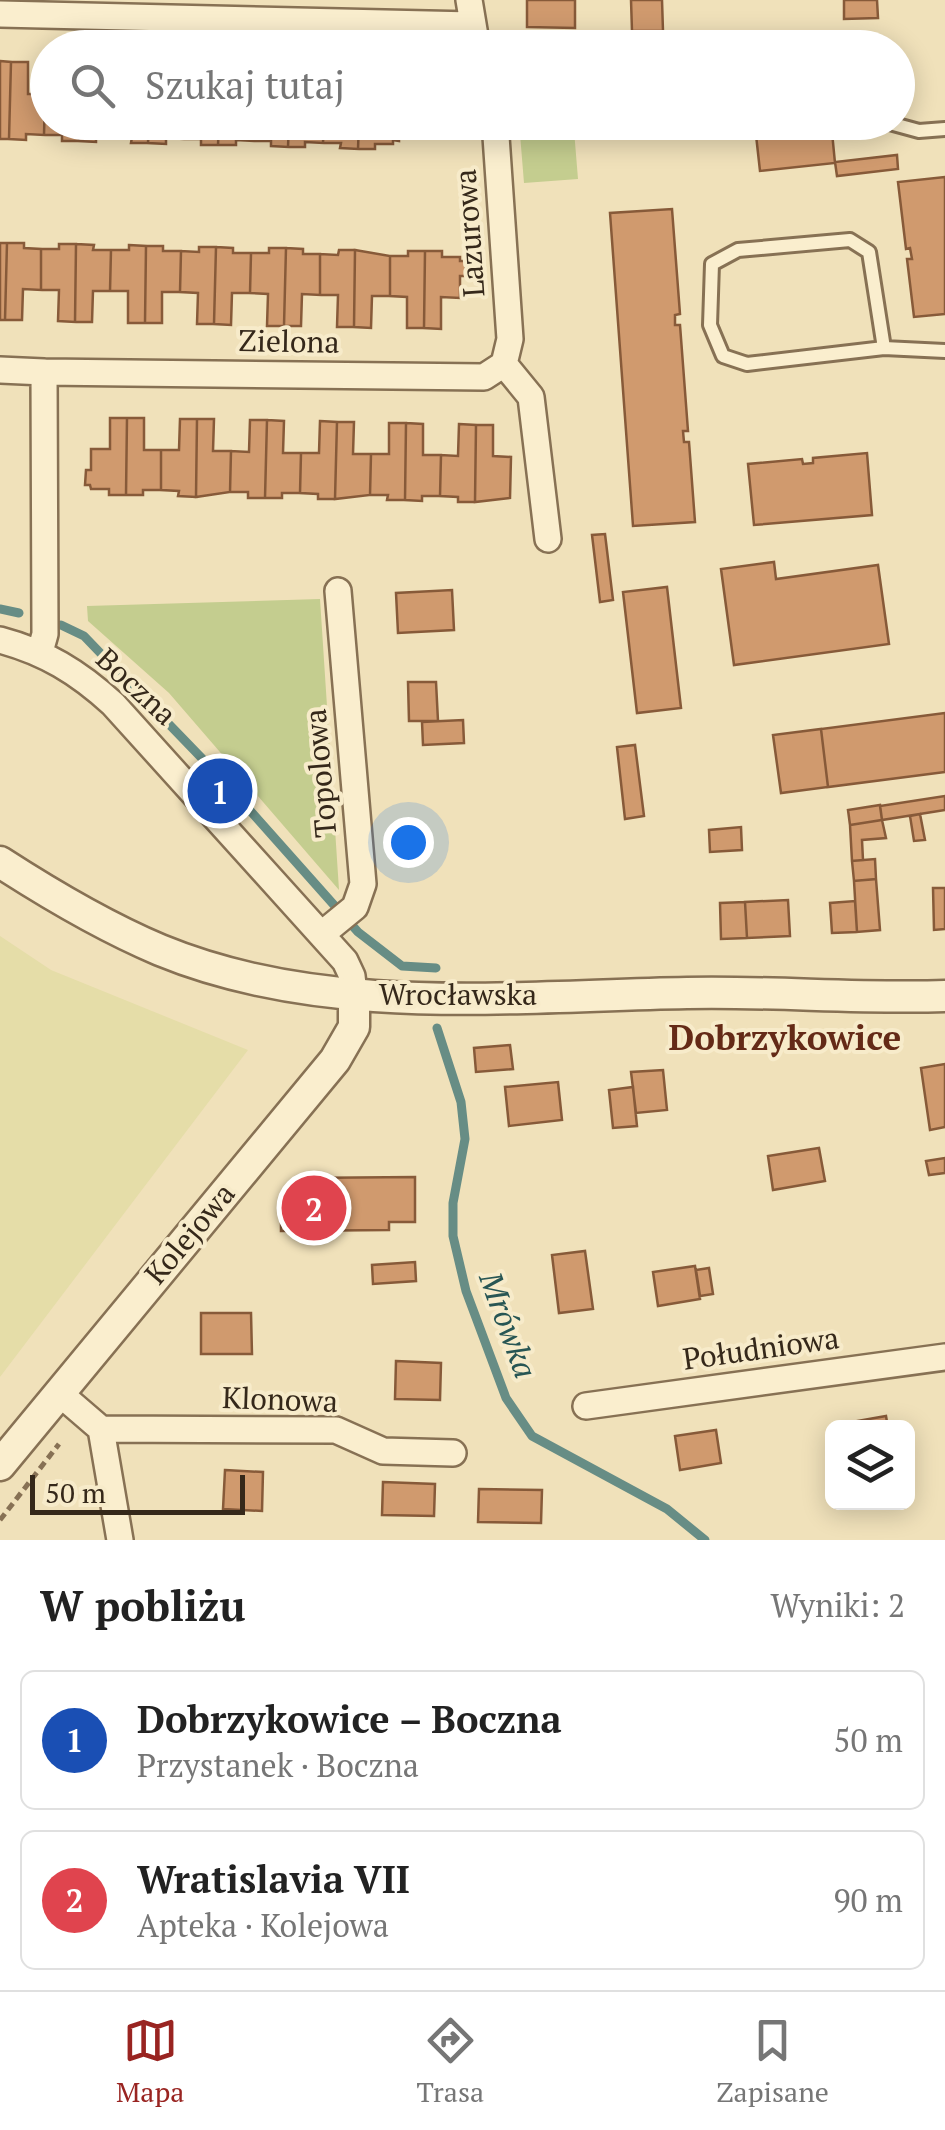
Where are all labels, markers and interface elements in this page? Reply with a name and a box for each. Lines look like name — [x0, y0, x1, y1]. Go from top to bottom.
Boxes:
search box — [30, 30, 915, 140]
icon: search — [65, 58, 120, 113]
text: Szukaj tutaj — [145, 60, 345, 110]
street label: Lazurowa — [445, 168, 493, 298]
street label: Zielona — [238, 320, 340, 362]
street label: Boczna — [88, 639, 185, 734]
street label: Topolowa — [294, 707, 346, 839]
pin: 1 — [188, 754, 252, 828]
your location — [383, 817, 434, 868]
street label: Wrocławska — [379, 974, 537, 1014]
district label: Dobrzykowice — [669, 1014, 901, 1060]
pin: 2 — [282, 1170, 346, 1246]
street label: Kolejowa — [135, 1174, 243, 1292]
water label: Mrówka — [470, 1265, 548, 1384]
street label: Południowa — [680, 1317, 842, 1379]
street label: Klonowa — [221, 1377, 339, 1421]
map controls — [825, 1420, 915, 1510]
button: layers — [825, 1420, 915, 1510]
scale bar — [30, 1470, 245, 1514]
text: 50 m — [45, 1474, 106, 1511]
text: W pobliżu — [40, 1577, 246, 1633]
text: Wyniki: 2 — [771, 1584, 905, 1626]
text: Dobrzykowice – Boczna — [137, 1694, 562, 1744]
text: 1 — [65, 1719, 84, 1761]
text: 50 m — [833, 1719, 903, 1761]
text: Przystanek · Boczna — [137, 1744, 419, 1786]
text: Wratislavia VII — [137, 1854, 410, 1904]
text: 2 — [65, 1879, 84, 1921]
text: 90 m — [833, 1879, 903, 1921]
text: Apteka · Kolejowa — [137, 1904, 389, 1946]
tab: Mapa — [116, 2013, 184, 2110]
tab: Trasa — [417, 2013, 484, 2110]
tab: Zapisane — [716, 2013, 829, 2110]

